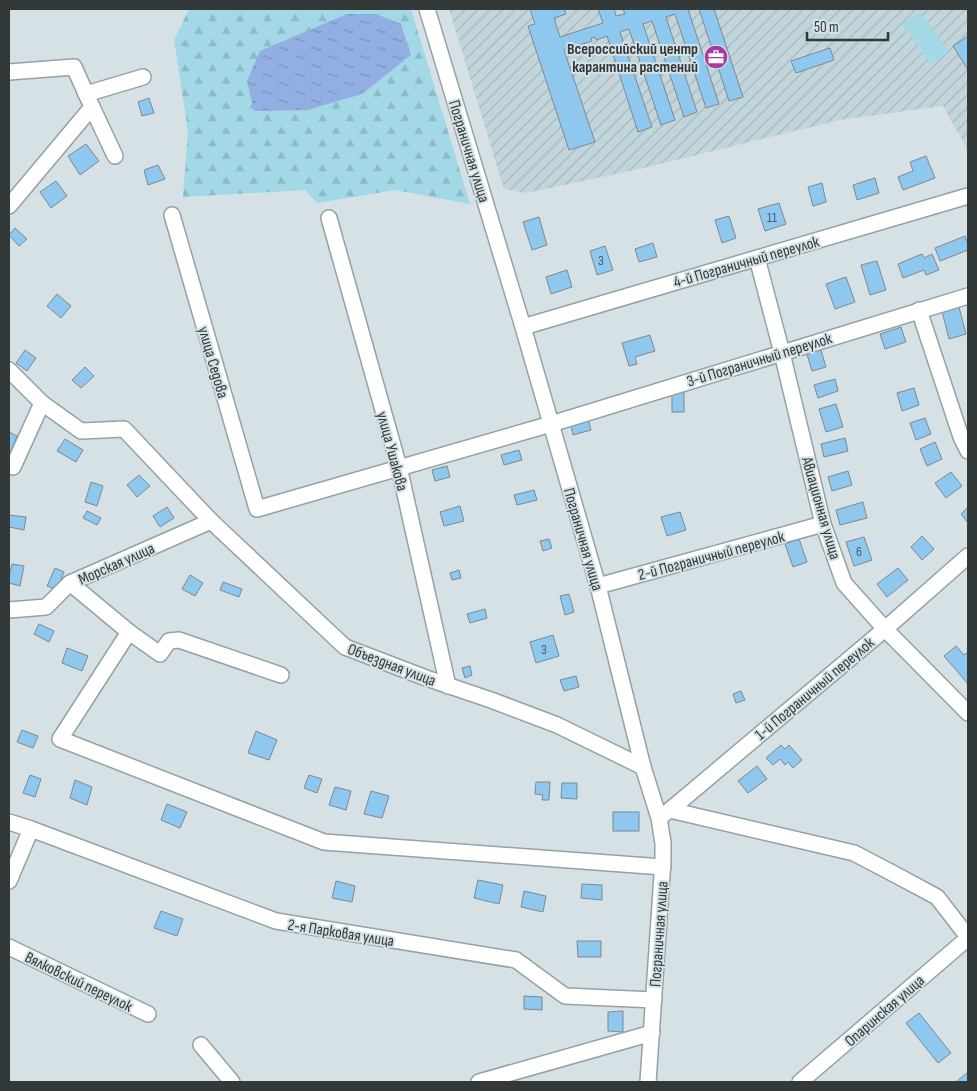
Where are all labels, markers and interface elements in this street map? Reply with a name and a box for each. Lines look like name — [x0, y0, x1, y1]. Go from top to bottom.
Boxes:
scale bar — [807, 10, 888, 42]
text: 50 m — [814, 18, 839, 37]
place label: Всероссийский центр карантина растений — [567, 40, 698, 77]
office icon: Всероссийский центр карантина растений — [703, 44, 729, 70]
street label: Пограничная улица — [444, 98, 493, 205]
house number: 11 — [767, 209, 777, 226]
street label: 4-й Пограничный переулок — [671, 232, 822, 292]
house number: 3 — [598, 252, 604, 269]
street label: улица Седова — [193, 324, 232, 401]
street label: 3-й Пограничный переулок — [685, 329, 835, 392]
street label: улица Ушакова — [372, 410, 411, 493]
street label: Авиационная улица — [797, 454, 844, 562]
street label: Пограничная улица — [559, 486, 606, 593]
street label: 2-й Пограничный переулок — [636, 528, 788, 585]
street label: Морская улица — [76, 539, 158, 590]
house number: 6 — [856, 543, 862, 560]
street label: 1-й Пограничный переулок — [752, 633, 879, 745]
street label: Объездная улица — [345, 640, 438, 691]
house number: 3 — [541, 641, 547, 658]
street label: Пограничная улица — [646, 881, 673, 988]
street label: 2-я Парковая улица — [286, 916, 395, 951]
street label: Вялковский переулок — [21, 948, 136, 1017]
street label: Опаринская улица — [841, 971, 929, 1051]

